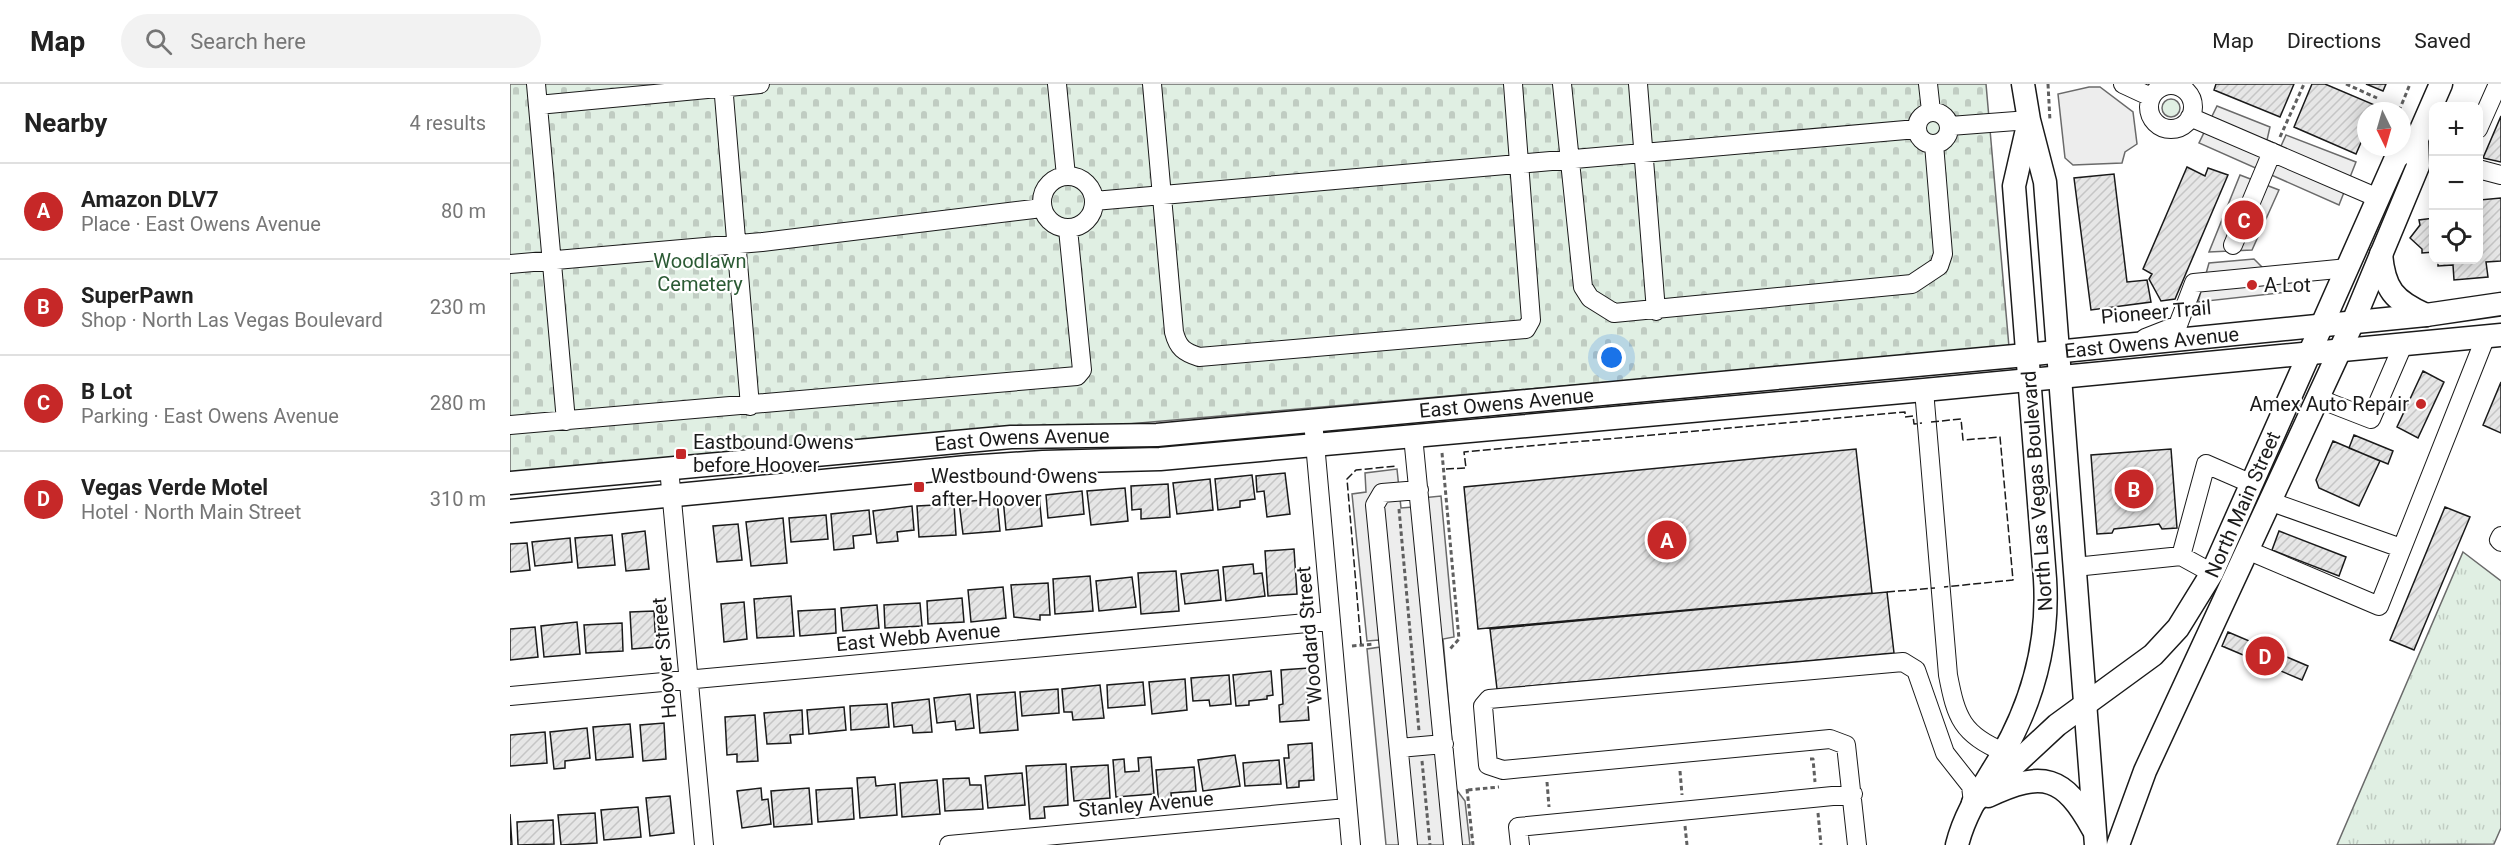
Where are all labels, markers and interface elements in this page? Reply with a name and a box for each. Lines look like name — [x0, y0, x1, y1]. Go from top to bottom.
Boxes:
search box — [121, 14, 541, 68]
text: Map — [30, 25, 85, 58]
icon: search — [142, 25, 175, 58]
text: Search here — [190, 29, 306, 54]
text: Map — [2212, 29, 2254, 53]
text: Directions — [2287, 29, 2381, 53]
text: Saved — [2414, 29, 2471, 53]
north arrow — [2357, 102, 2411, 156]
map controls — [2429, 102, 2483, 264]
button: + — [2429, 102, 2483, 156]
text: Nearby — [24, 108, 107, 138]
text: 4 results — [410, 111, 486, 135]
button: − — [2429, 156, 2483, 210]
text: Amazon DLV7 — [81, 187, 219, 212]
pin: C — [2224, 198, 2264, 242]
text: A — [37, 199, 50, 223]
text: 80 m — [441, 199, 486, 223]
button: locate — [2429, 210, 2483, 264]
text: Place · East Owens Avenue — [81, 212, 321, 236]
park label: Woodlawn Cemetery — [653, 249, 747, 296]
place label: A Lot — [2264, 273, 2311, 297]
marker: A Lot — [2245, 278, 2259, 292]
text: SuperPawn — [81, 283, 194, 308]
text: B — [37, 295, 50, 319]
text: 230 m — [430, 295, 486, 319]
street label: Pioneer Trail — [2100, 295, 2212, 329]
text: Shop · North Las Vegas Boulevard — [81, 308, 383, 332]
street label: East Owens Avenue — [2063, 322, 2240, 363]
your location — [1597, 343, 1626, 372]
street label: North Las Vegas Boulevard — [2017, 370, 2057, 612]
text: B Lot — [81, 379, 132, 404]
street label: East Owens Avenue — [1418, 383, 1595, 423]
text: C — [37, 391, 50, 415]
text: 280 m — [430, 391, 486, 415]
place label: Amex Auto Repair — [2250, 392, 2409, 416]
marker: Amex Auto Repair — [2414, 397, 2428, 411]
text: Parking · East Owens Avenue — [81, 404, 339, 428]
street label: East Owens Avenue — [933, 424, 1110, 456]
street label: North Main Street — [2200, 427, 2285, 581]
place label: Eastbound Owens before Hoover — [693, 430, 854, 477]
marker: Eastbound Owens before Hoover — [674, 447, 688, 461]
place label: Westbound Owens after Hoover — [931, 464, 1098, 511]
pin: B — [2114, 466, 2154, 512]
text: Vegas Verde Motel — [81, 475, 268, 500]
marker: Westbound Owens after Hoover — [912, 480, 926, 494]
text: D — [37, 487, 50, 511]
text: 310 m — [430, 487, 486, 511]
text: Hotel · North Main Street — [81, 500, 301, 524]
pin: A — [1648, 518, 1686, 562]
street label: Woodard Street — [1291, 565, 1327, 705]
street label: Hoover Street — [647, 596, 681, 720]
street label: East Webb Avenue — [835, 618, 1001, 656]
pin: D — [2246, 634, 2284, 678]
street label: Stanley Avenue — [1077, 786, 1215, 822]

